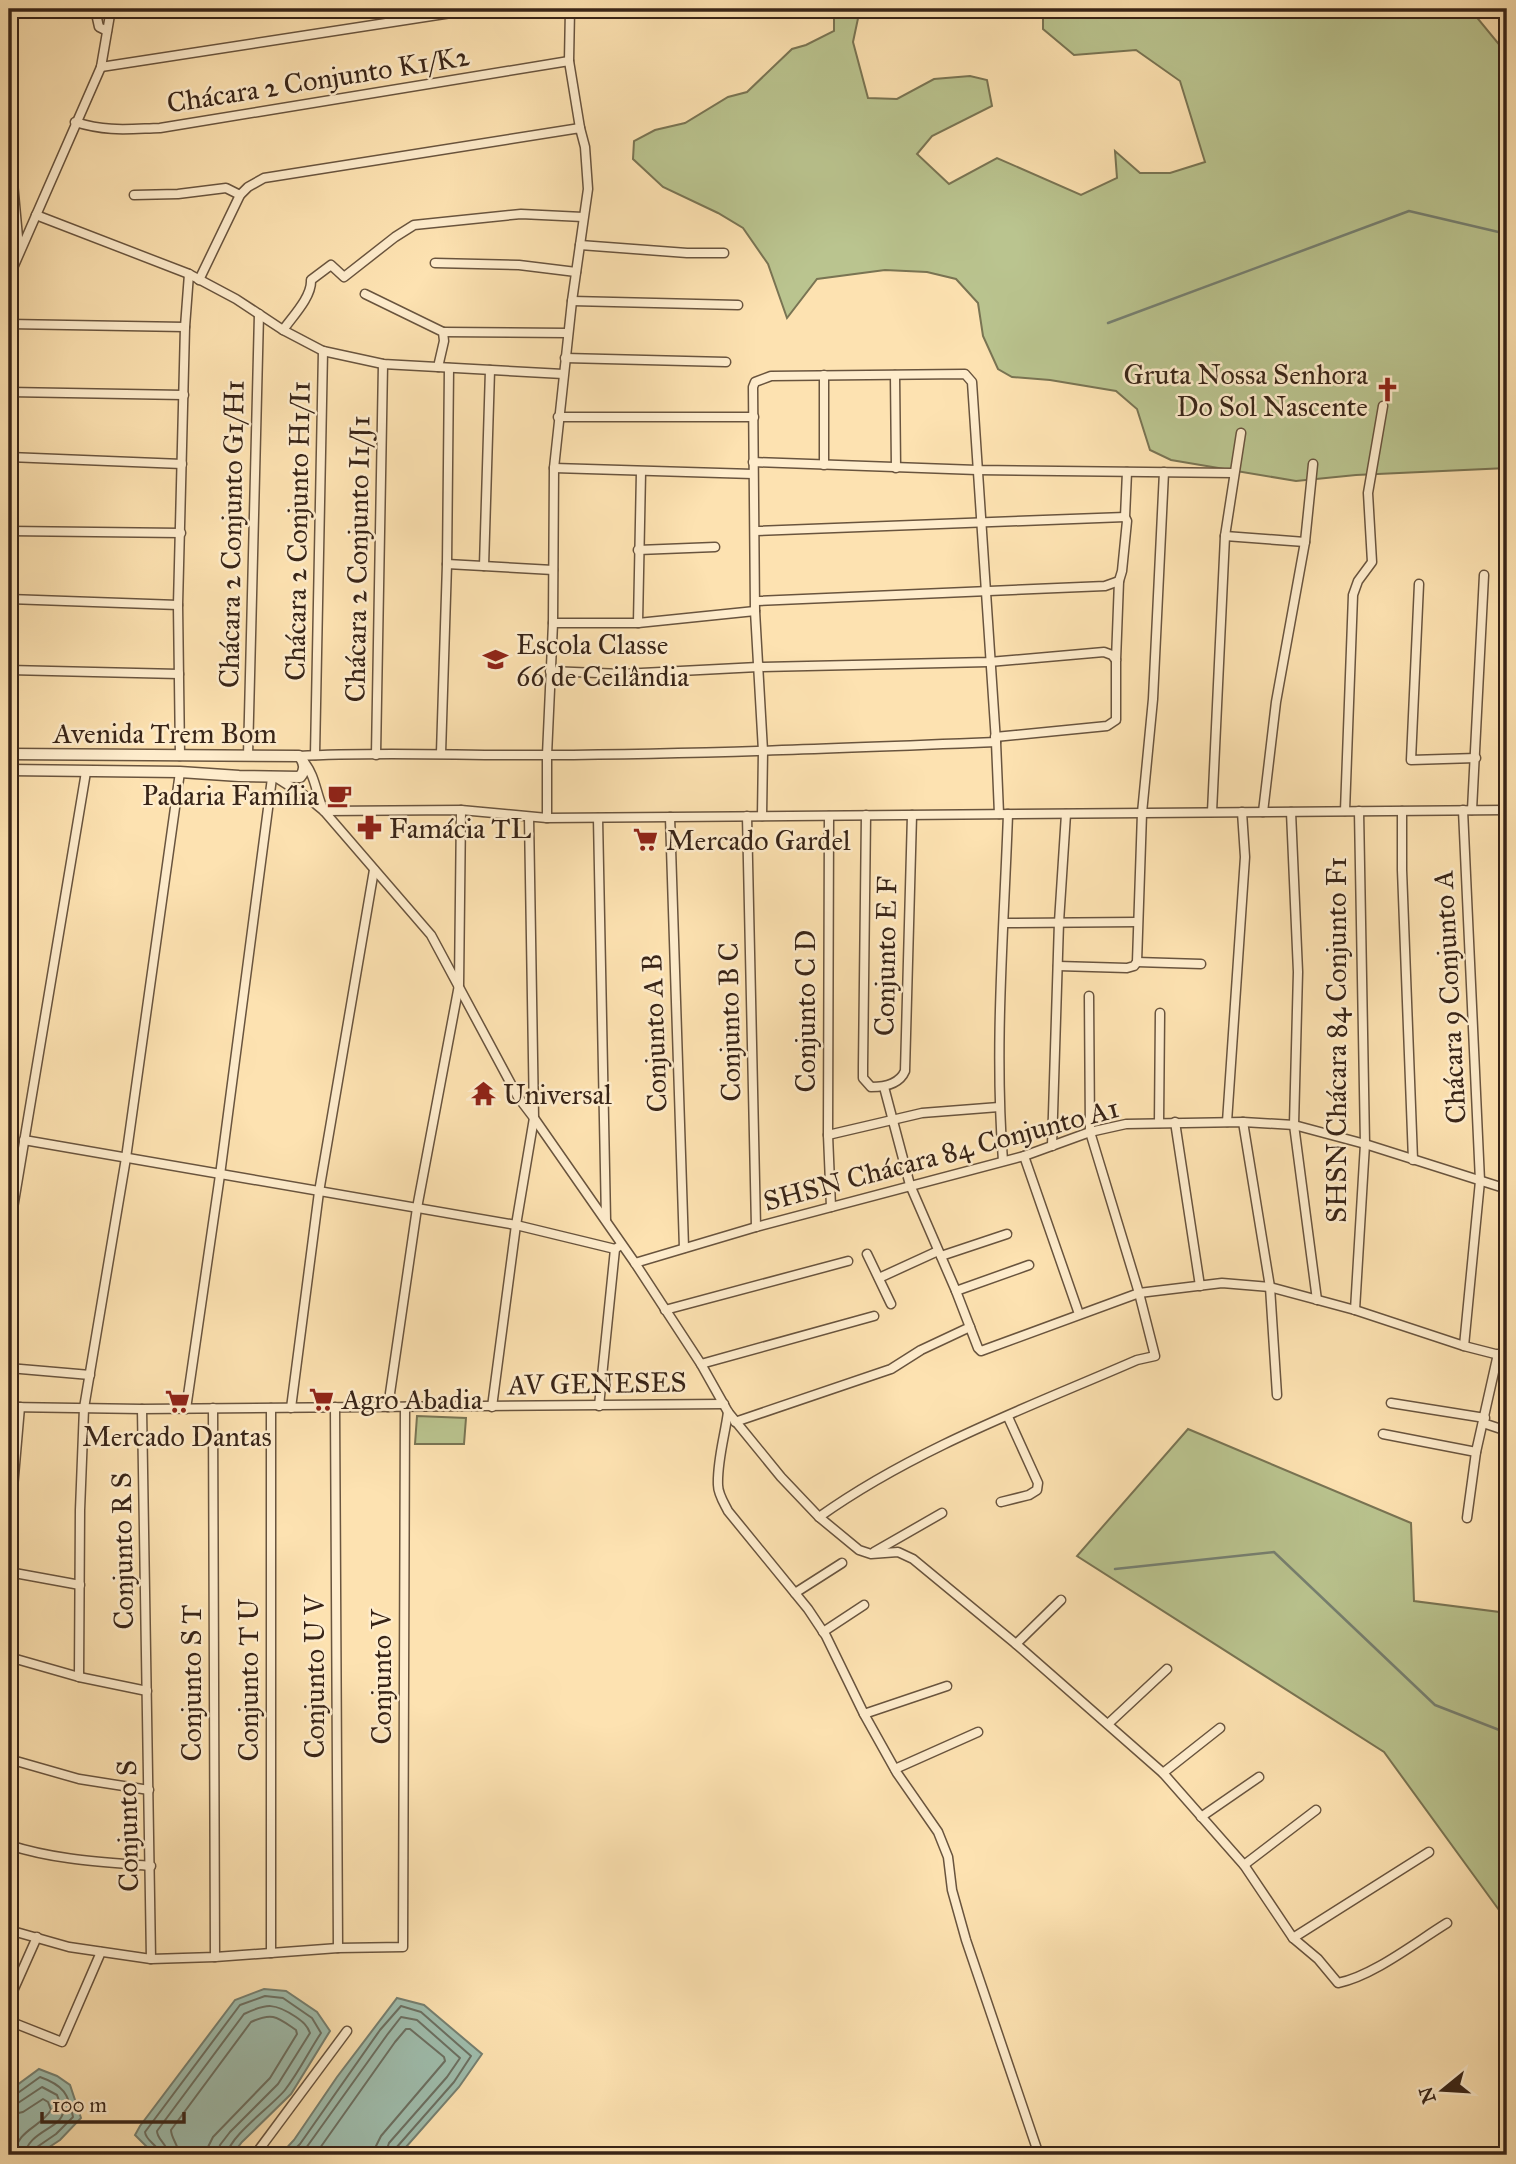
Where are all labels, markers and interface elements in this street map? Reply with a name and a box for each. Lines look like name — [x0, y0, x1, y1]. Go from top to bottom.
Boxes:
street label: Chácara 2 Conjunto K1/K2 — [164, 38, 472, 121]
place label: Gruta Nossa Senhora Do Sol Nascente — [1123, 357, 1368, 424]
church icon: Gruta Nossa Senhora Do Sol Nascente — [1374, 376, 1402, 404]
street label: Chácara 2 Conjunto G1/H1 — [211, 380, 252, 688]
street label: Chácara 2 Conjunto H1/I1 — [277, 381, 318, 681]
street label: Chácara 2 Conjunto I1/J1 — [337, 415, 378, 703]
place label: Escola Classe 66 de Ceilândia — [516, 627, 689, 694]
school or university icon: Escola Classe 66 de Ceilândia — [482, 646, 510, 674]
street label: Avenida Trem Bom — [52, 716, 277, 751]
place label: Padaria Família — [142, 778, 319, 813]
cafe icon: Padaria Família — [325, 781, 353, 809]
place label: Famácia TL — [389, 811, 531, 846]
pharmacy icon: Famácia TL — [355, 814, 383, 842]
place label: Mercado Gardel — [666, 823, 851, 858]
supermarket icon: Mercado Gardel — [632, 826, 660, 854]
street label: SHSN Chácara 84 Conjunto F1 — [1319, 857, 1354, 1223]
street label: Chácara 9 Conjunto A — [1425, 869, 1474, 1125]
street label: Conjunto E F — [867, 876, 904, 1036]
street label: Conjunto C D — [788, 930, 823, 1092]
street label: Conjunto B C — [711, 942, 748, 1102]
street label: Conjunto A B — [634, 953, 675, 1113]
place label: Universal — [503, 1077, 612, 1112]
temple icon: Universal — [469, 1080, 497, 1108]
street label: SHSN Chácara 84 Conjunto A1 — [759, 1090, 1123, 1219]
street label: AV GENESES — [506, 1364, 687, 1403]
place label: Agro Abadia — [341, 1382, 483, 1417]
supermarket icon: Agro Abadia — [308, 1385, 336, 1413]
supermarket icon: Mercado Dantas — [163, 1388, 191, 1416]
place label: Mercado Dantas — [82, 1419, 272, 1454]
street label: Conjunto R S — [104, 1472, 141, 1630]
street label: Conjunto U V — [297, 1594, 332, 1759]
street label: Conjunto T U — [231, 1598, 266, 1761]
street label: Conjunto S T — [174, 1605, 209, 1761]
street label: Conjunto V — [364, 1608, 399, 1745]
street label: Conjunto S — [109, 1760, 146, 1892]
north arrow — [1408, 2056, 1478, 2126]
scale bar — [42, 2080, 184, 2124]
text: N — [1414, 2084, 1441, 2106]
text: 100 m — [52, 2092, 107, 2118]

